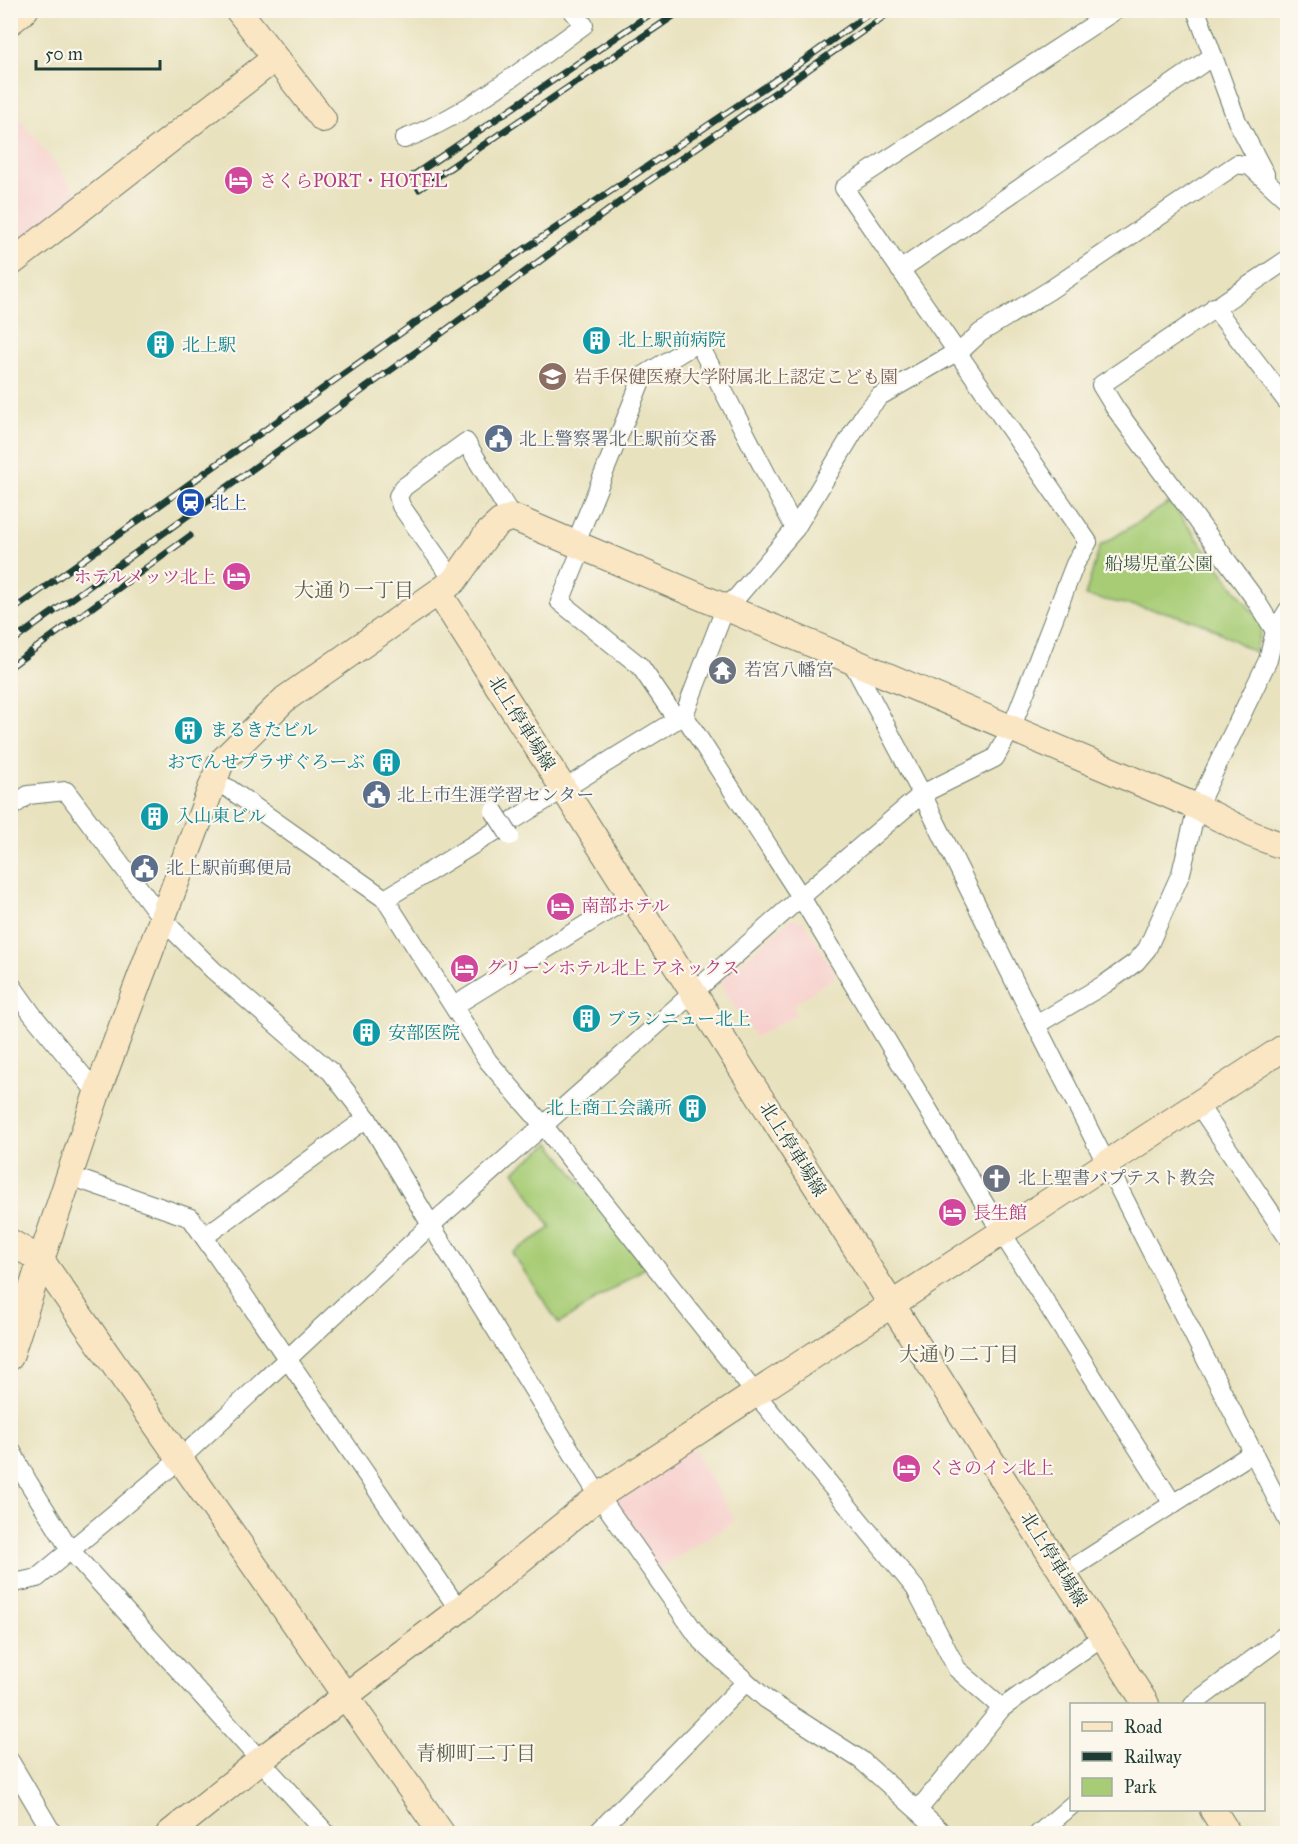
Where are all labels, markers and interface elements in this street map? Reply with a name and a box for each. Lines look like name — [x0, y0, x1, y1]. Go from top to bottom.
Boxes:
scale bar — [36, 33, 160, 71]
text: 50 m — [45, 43, 83, 65]
hotel icon: さくらPORT・HOTEL — [222, 165, 254, 197]
place label: さくらPORT・HOTEL — [259, 170, 448, 192]
building icon: 北上駅前病院 — [581, 324, 613, 356]
building icon: 北上駅 — [145, 329, 177, 361]
place label: 北上駅前病院 — [618, 329, 726, 351]
place label: 北上駅 — [182, 334, 236, 356]
school or university icon: 岩手保健医療大学附属北上認定こども園 — [537, 361, 569, 393]
place label: 岩手保健医療大学附属北上認定こども園 — [574, 366, 898, 388]
public building icon: 北上警察署北上駅前交番 — [482, 423, 514, 455]
place label: 北上警察署北上駅前交番 — [519, 428, 717, 450]
station icon: 北上 — [174, 487, 206, 519]
place label: 北上 — [211, 492, 247, 514]
park label: 船場児童公園 — [1105, 553, 1213, 575]
hotel icon: ホテルメッツ北上 — [221, 561, 253, 593]
place label: ホテルメッツ北上 — [73, 566, 216, 588]
district label: 大通り一丁目 — [294, 578, 414, 602]
temple icon: 若宮八幡宮 — [707, 654, 739, 686]
place label: 若宮八幡宮 — [744, 659, 834, 681]
street label: 北上停車場線 — [484, 671, 560, 775]
building icon: まるきたビル — [173, 714, 205, 746]
place label: まるきたビル — [210, 719, 318, 741]
building icon: おでんせプラザぐろーぶ — [370, 746, 402, 778]
place label: おでんせプラザぐろーぶ — [168, 751, 365, 773]
public building icon: 北上市生涯学習センター — [360, 779, 392, 811]
place label: 北上市生涯学習センター — [397, 784, 594, 806]
building icon: 入山東ビル — [139, 800, 171, 832]
place label: 入山東ビル — [176, 805, 266, 827]
public building icon: 北上駅前郵便局 — [129, 852, 161, 884]
place label: 北上駅前郵便局 — [166, 857, 292, 879]
hotel icon: 南部ホテル — [544, 890, 576, 922]
place label: 南部ホテル — [581, 895, 670, 917]
hotel icon: グリーンホテル北上 アネックス — [449, 952, 481, 984]
place label: グリーンホテル北上 アネックス — [486, 957, 740, 979]
building icon: ブランニュー北上 — [570, 1003, 602, 1035]
place label: ブランニュー北上 — [607, 1008, 751, 1030]
building icon: 安部医院 — [351, 1017, 383, 1049]
place label: 安部医院 — [388, 1022, 460, 1044]
building icon: 北上商工会議所 — [677, 1092, 709, 1124]
place label: 北上商工会議所 — [546, 1097, 672, 1119]
street label: 北上停車場線 — [755, 1097, 831, 1201]
church icon: 北上聖書バプテスト教会 — [981, 1162, 1013, 1194]
place label: 北上聖書バプテスト教会 — [1018, 1167, 1215, 1189]
hotel icon: 長生館 — [936, 1197, 968, 1229]
place label: 長生館 — [973, 1202, 1027, 1224]
district label: 大通り二丁目 — [899, 1342, 1019, 1366]
hotel icon: くさのイン北上 — [891, 1452, 923, 1484]
place label: くさのイン北上 — [928, 1457, 1054, 1479]
street label: 北上停車場線 — [1016, 1507, 1092, 1611]
legend — [1070, 1703, 1265, 1811]
text: Road — [1124, 1716, 1162, 1738]
district label: 青柳町二丁目 — [416, 1741, 536, 1765]
text: Railway — [1124, 1746, 1182, 1768]
text: Park — [1124, 1776, 1157, 1798]

